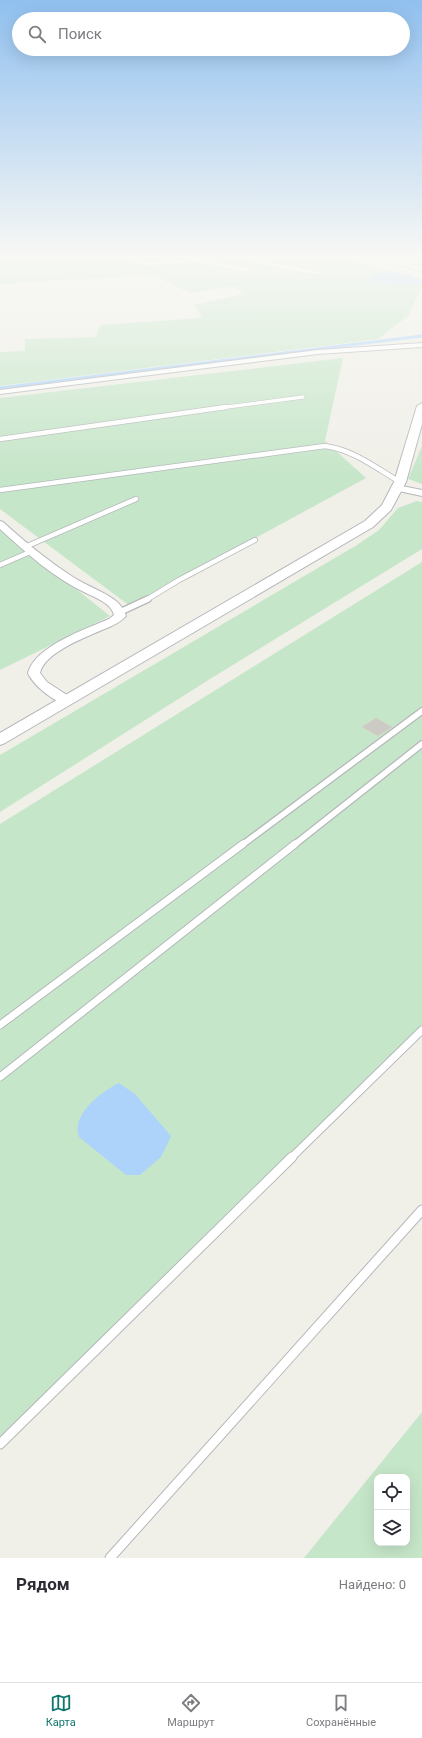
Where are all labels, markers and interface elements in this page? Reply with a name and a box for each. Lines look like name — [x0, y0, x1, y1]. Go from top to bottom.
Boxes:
search box — [12, 12, 410, 56]
icon: search — [26, 23, 48, 45]
text: Поиск — [58, 25, 102, 43]
map controls — [374, 1474, 410, 1546]
button: locate — [374, 1474, 410, 1510]
button: layers — [374, 1510, 410, 1546]
text: Рядом — [16, 1574, 70, 1594]
text: Найдено: 0 — [339, 1577, 406, 1592]
tab: Карта — [46, 1692, 76, 1729]
tab: Маршрут — [167, 1692, 215, 1729]
tab: Сохранённые — [306, 1692, 376, 1729]

